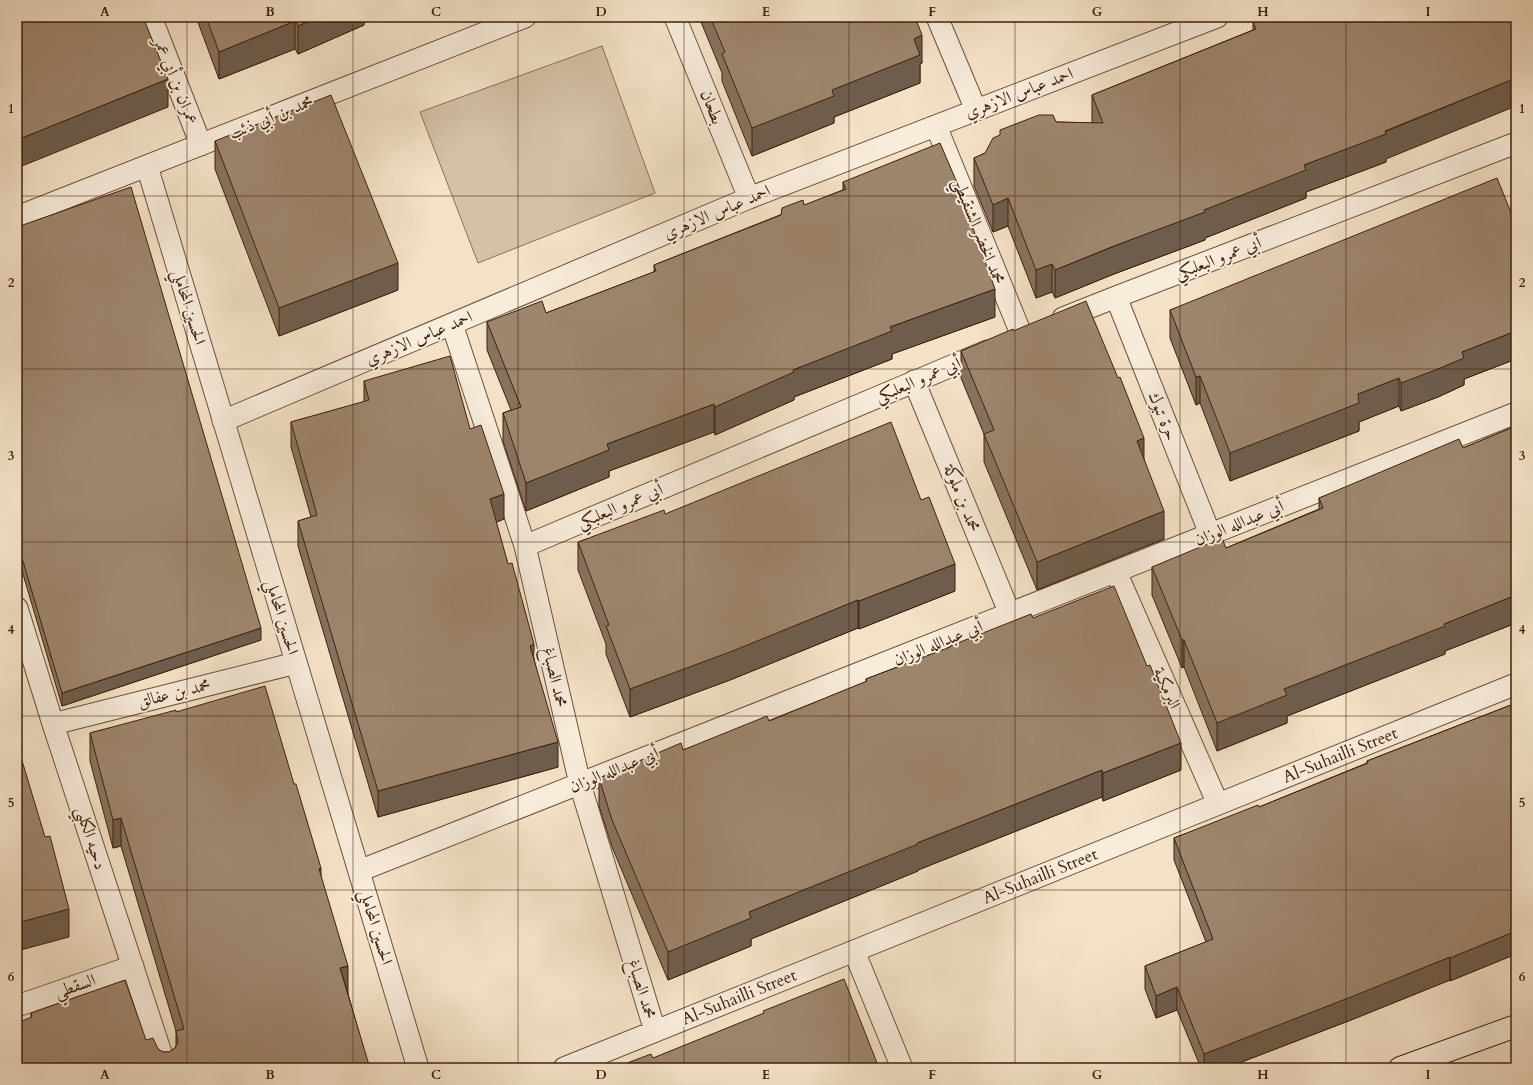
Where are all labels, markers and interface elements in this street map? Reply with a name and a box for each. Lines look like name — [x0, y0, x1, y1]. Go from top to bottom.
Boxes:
text: A — [100, 3, 110, 21]
text: B — [265, 3, 275, 21]
text: C — [431, 3, 441, 21]
text: D — [595, 3, 607, 21]
text: E — [762, 3, 770, 21]
text: F — [928, 3, 936, 21]
text: G — [1092, 3, 1103, 21]
text: H — [1257, 3, 1269, 21]
text: I — [1425, 3, 1431, 21]
street label: عمران بن أبي عمر — [145, 32, 205, 129]
street label: احمد عباس الازهري — [962, 62, 1077, 126]
street label: بطحان — [695, 86, 729, 128]
street label: محمد بن أبي ذئب — [225, 89, 318, 147]
text: 1 — [8, 100, 14, 118]
text: 1 — [1519, 100, 1525, 118]
street label: محمد الخضر الشنقيطي — [944, 175, 1011, 289]
street label: احمد عباس الازهري — [660, 179, 775, 247]
street label: أبي عمرو البعلبكي — [1171, 230, 1266, 289]
street label: الحسين المحاملي — [162, 266, 211, 349]
text: 2 — [8, 274, 15, 292]
text: 2 — [1519, 274, 1526, 292]
street label: احمد عباس الازهري — [362, 305, 477, 373]
street label: أبي عمرو البعلبكي — [871, 351, 966, 412]
street label: حرة تبوك — [1143, 388, 1183, 444]
text: 3 — [8, 447, 15, 465]
text: 3 — [1519, 447, 1526, 465]
street label: محمد بن ملوكة — [938, 460, 986, 535]
street label: أبي عمرو البعلبكي — [573, 477, 668, 538]
street label: أبي عبدالله الوزان — [1190, 494, 1288, 554]
street label: الحسين المحاملي — [255, 576, 304, 659]
street label: أبي عبدالله الوزان — [889, 614, 987, 674]
text: 4 — [8, 621, 15, 639]
text: 4 — [1519, 621, 1526, 639]
street label: محمد الصباغ — [535, 645, 573, 710]
street label: البرمكية — [1148, 664, 1186, 713]
street label: محمد بن عفالق — [135, 673, 213, 713]
street label: Al-Suhailli Street — [1279, 721, 1402, 789]
street label: أبي عبدالله الوزان — [565, 741, 663, 801]
text: 5 — [8, 794, 14, 812]
text: 5 — [1519, 794, 1525, 812]
street label: دحيه الكلبي — [66, 803, 112, 874]
street label: Al-Suhailli Street — [979, 842, 1102, 910]
street label: الحسين المحاملي — [349, 886, 398, 969]
street label: محمد الصباغ — [620, 956, 662, 1022]
street label: Al-Suhailli Street — [678, 963, 801, 1031]
text: 6 — [8, 968, 15, 986]
street label: السقطي — [51, 968, 100, 1008]
text: 6 — [1519, 968, 1526, 986]
text: A — [100, 1066, 110, 1084]
text: B — [265, 1066, 275, 1084]
text: C — [431, 1066, 441, 1084]
text: D — [595, 1066, 607, 1084]
text: E — [762, 1066, 770, 1084]
text: F — [928, 1066, 936, 1084]
text: G — [1092, 1066, 1103, 1084]
text: H — [1257, 1066, 1269, 1084]
text: I — [1425, 1066, 1431, 1084]

